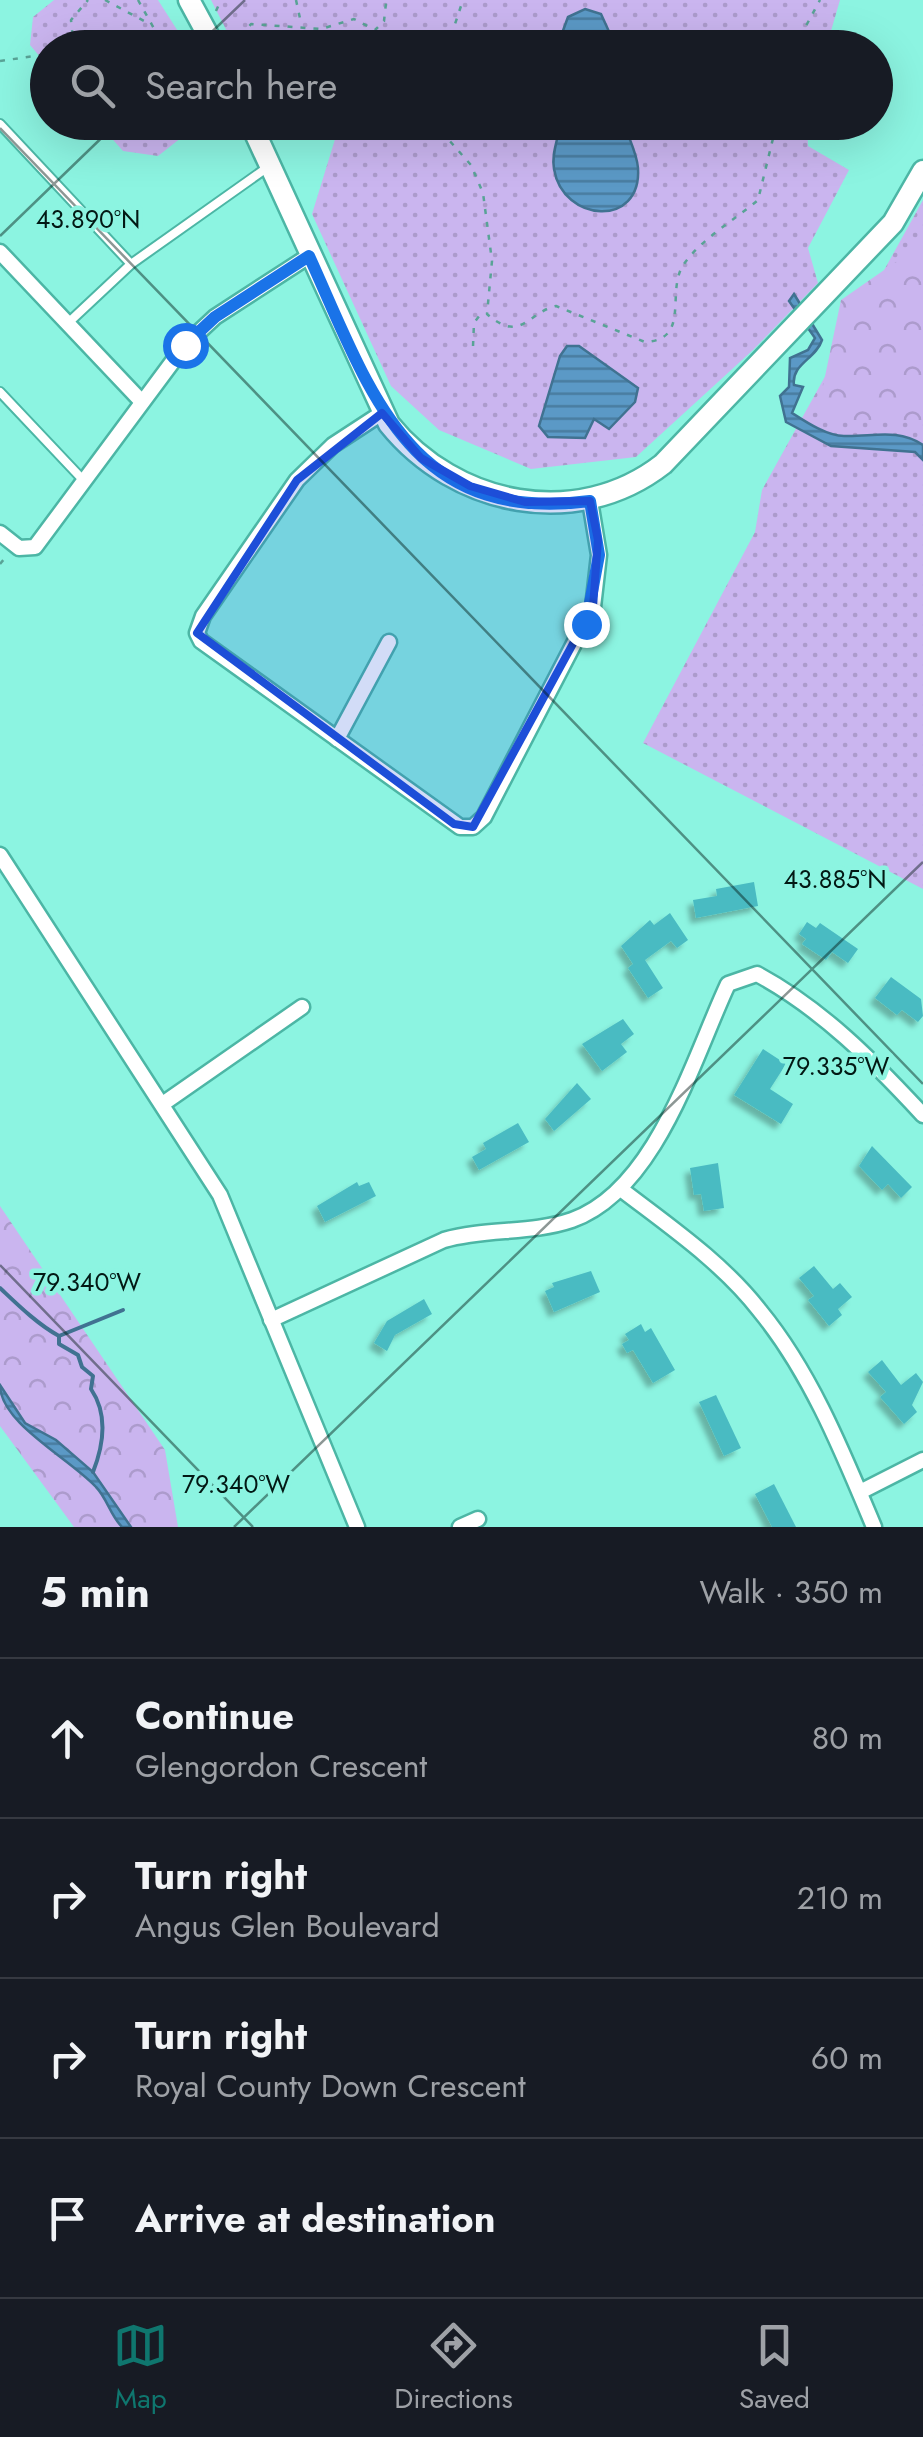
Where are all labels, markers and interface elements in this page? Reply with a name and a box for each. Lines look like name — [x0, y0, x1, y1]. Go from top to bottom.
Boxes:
search box — [30, 30, 893, 140]
icon: search — [65, 58, 120, 113]
text: Search here — [145, 58, 337, 113]
text: 43.890°N — [36, 201, 140, 237]
route start — [163, 323, 209, 369]
route end — [564, 602, 610, 648]
text: 43.885°N — [783, 861, 887, 897]
text: 79.335°W — [783, 1048, 889, 1084]
text: 79.340°W — [33, 1264, 141, 1300]
text: 79.340°W — [182, 1466, 290, 1502]
text: 5 min — [40, 1562, 150, 1623]
text: Walk · 350 m — [700, 1569, 883, 1615]
text: Continue — [135, 1688, 294, 1743]
icon: ahead — [40, 1711, 95, 1766]
text: 80 m — [812, 1715, 883, 1761]
text: Glengordon Crescent — [135, 1743, 427, 1789]
text: Turn right — [135, 1848, 307, 1903]
icon: right — [40, 1871, 95, 1926]
text: 210 m — [797, 1875, 883, 1921]
text: Angus Glen Boulevard — [135, 1903, 440, 1949]
text: Turn right — [135, 2008, 307, 2063]
icon: right — [40, 2031, 95, 2086]
text: 60 m — [811, 2035, 883, 2081]
text: Royal County Down Crescent — [135, 2063, 526, 2109]
icon: arrive — [40, 2191, 95, 2246]
text: Arrive at destination — [135, 2191, 496, 2246]
tab: Map — [113, 2318, 168, 2419]
tab: Directions — [394, 2318, 513, 2419]
tab: Saved — [739, 2318, 810, 2419]

